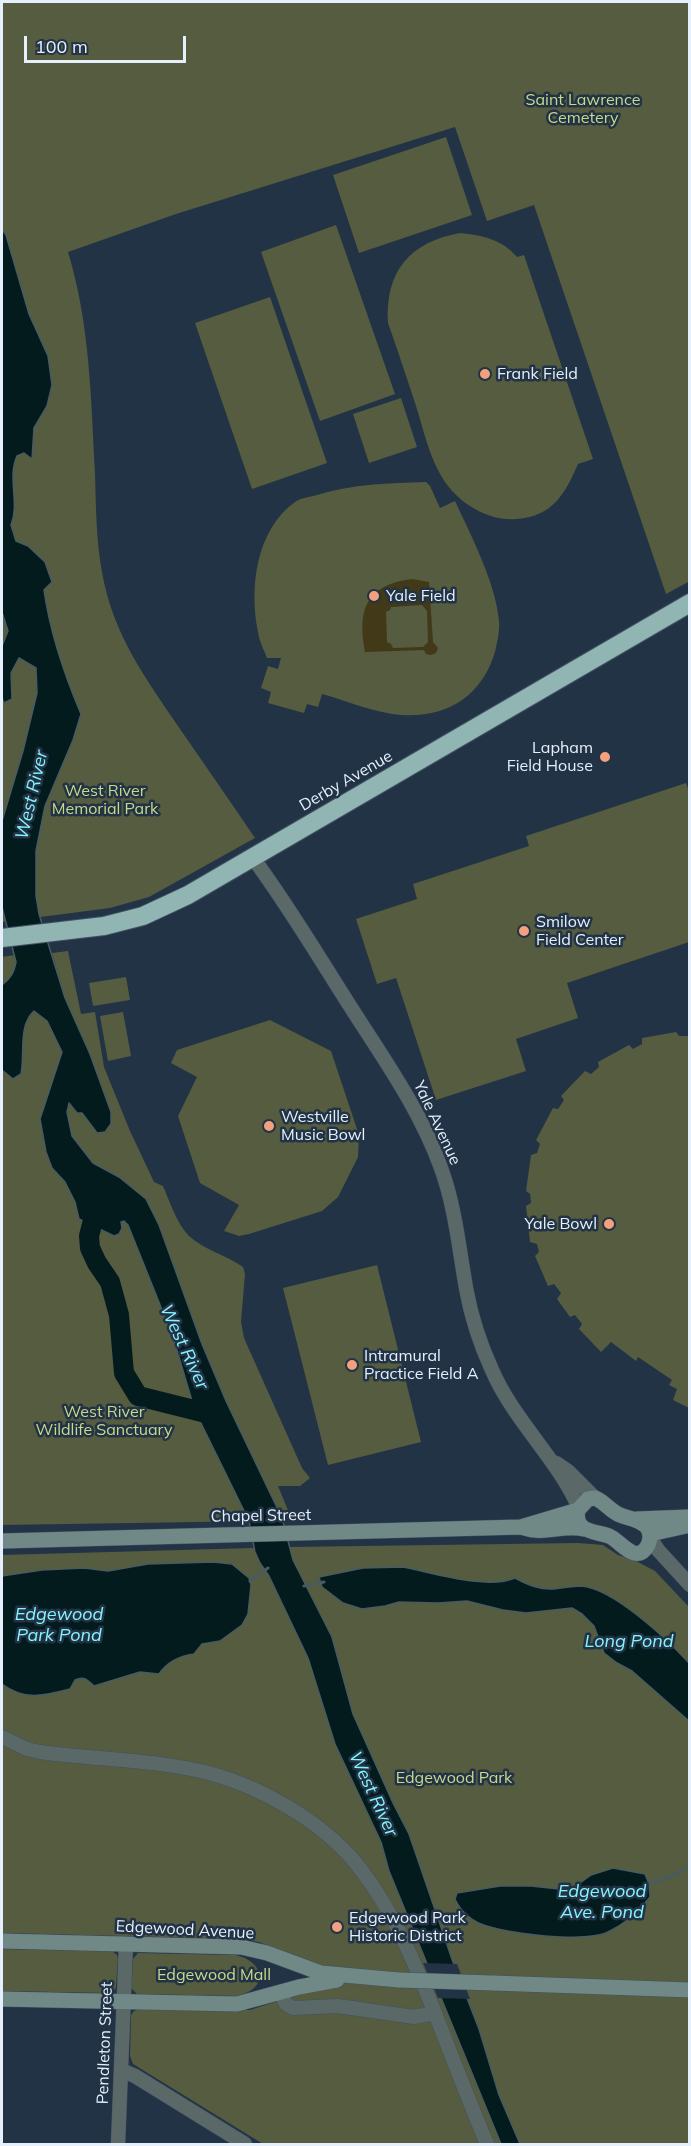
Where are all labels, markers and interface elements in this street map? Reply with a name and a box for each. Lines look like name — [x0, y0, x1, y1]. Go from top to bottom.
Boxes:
scale bar — [27, 24, 189, 62]
text: 100 m — [35, 35, 88, 58]
park label: Saint Lawrence Cemetery — [526, 90, 640, 128]
place label: Frank Field — [497, 364, 578, 384]
marker: Frank Field — [478, 367, 492, 381]
place label: Yale Field — [386, 586, 456, 606]
marker: Yale Field — [367, 589, 381, 603]
place label: Lapham Field House — [507, 738, 593, 776]
street label: Derby Avenue — [296, 747, 396, 815]
water label: West River — [11, 748, 53, 842]
marker: Lapham Field House — [598, 750, 612, 764]
park label: West River Memorial Park — [52, 781, 158, 819]
place label: Smilow Field Center — [536, 912, 624, 950]
marker: Smilow Field Center — [517, 924, 531, 938]
street label: Yale Avenue — [409, 1078, 465, 1168]
place label: Westville Music Bowl — [281, 1107, 365, 1145]
marker: Westville Music Bowl — [262, 1119, 276, 1133]
place label: Yale Bowl — [525, 1214, 597, 1234]
marker: Yale Bowl — [602, 1217, 616, 1231]
water label: West River — [155, 1301, 213, 1393]
place label: Intramural Practice Field A — [364, 1346, 478, 1384]
marker: Intramural Practice Field A — [345, 1358, 359, 1372]
park label: West River Wildlife Sanctuary — [36, 1402, 172, 1440]
street label: Chapel Street — [211, 1506, 311, 1526]
water label: Edgewood Park Pond — [15, 1604, 103, 1646]
water label: Long Pond — [584, 1631, 674, 1653]
water label: West River — [344, 1748, 402, 1840]
park label: Edgewood Park — [396, 1768, 512, 1788]
water label: Edgewood Ave. Pond — [558, 1881, 646, 1924]
place label: Edgewood Park Historic District — [349, 1908, 466, 1946]
street label: Edgewood Avenue — [115, 1917, 255, 1943]
marker: Edgewood Park Historic District — [330, 1920, 344, 1934]
park label: Edgewood Mall — [157, 1965, 271, 1985]
street label: Pendleton Street — [93, 1981, 117, 2105]

